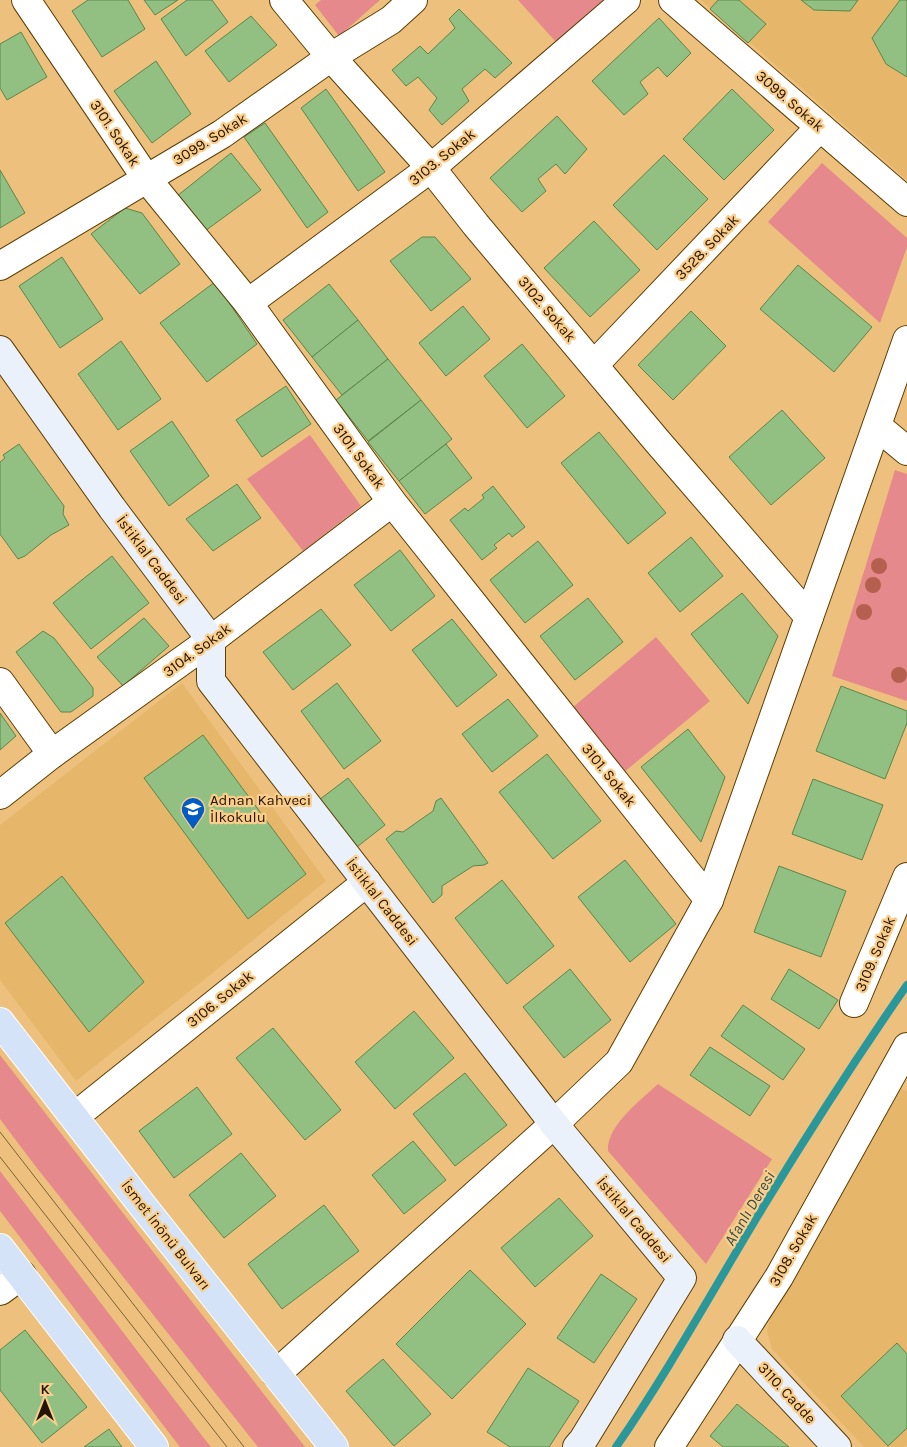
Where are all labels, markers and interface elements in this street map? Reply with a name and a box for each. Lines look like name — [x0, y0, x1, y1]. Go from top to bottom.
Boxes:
street label: 3099. Sokak — [752, 67, 828, 135]
street label: 3101. Sokak — [86, 96, 144, 170]
street label: 3099. Sokak — [170, 109, 250, 169]
street label: 3103. Sokak — [405, 125, 479, 189]
street label: 3528. Sokak — [671, 211, 743, 283]
street label: 3102. Sokak — [514, 273, 580, 345]
street label: 3101. Sokak — [329, 420, 389, 492]
street label: İstiklal Caddesi — [113, 512, 191, 608]
street label: 3104. Sokak — [159, 619, 235, 681]
street label: 3101. Sokak — [578, 740, 640, 810]
place label: Adnan Kahveci İlkokulu — [210, 791, 311, 826]
school or university icon: Adnan Kahveci İlkokulu — [180, 796, 206, 830]
street label: İstiklal Caddesi — [342, 855, 422, 949]
street label: 3109. Sokak — [851, 914, 899, 994]
street label: 3106. Sokak — [183, 967, 257, 1031]
water label: Afanlı Deresi — [720, 1168, 779, 1249]
street label: İstiklal Caddesi — [593, 1174, 675, 1266]
street label: İsmet İnönü Bulvarı — [118, 1176, 214, 1294]
street label: 3108. Sokak — [765, 1211, 821, 1289]
street label: 3110. Cadde — [754, 1359, 820, 1427]
north arrow — [20, 1377, 70, 1427]
text: K — [40, 1381, 50, 1398]

